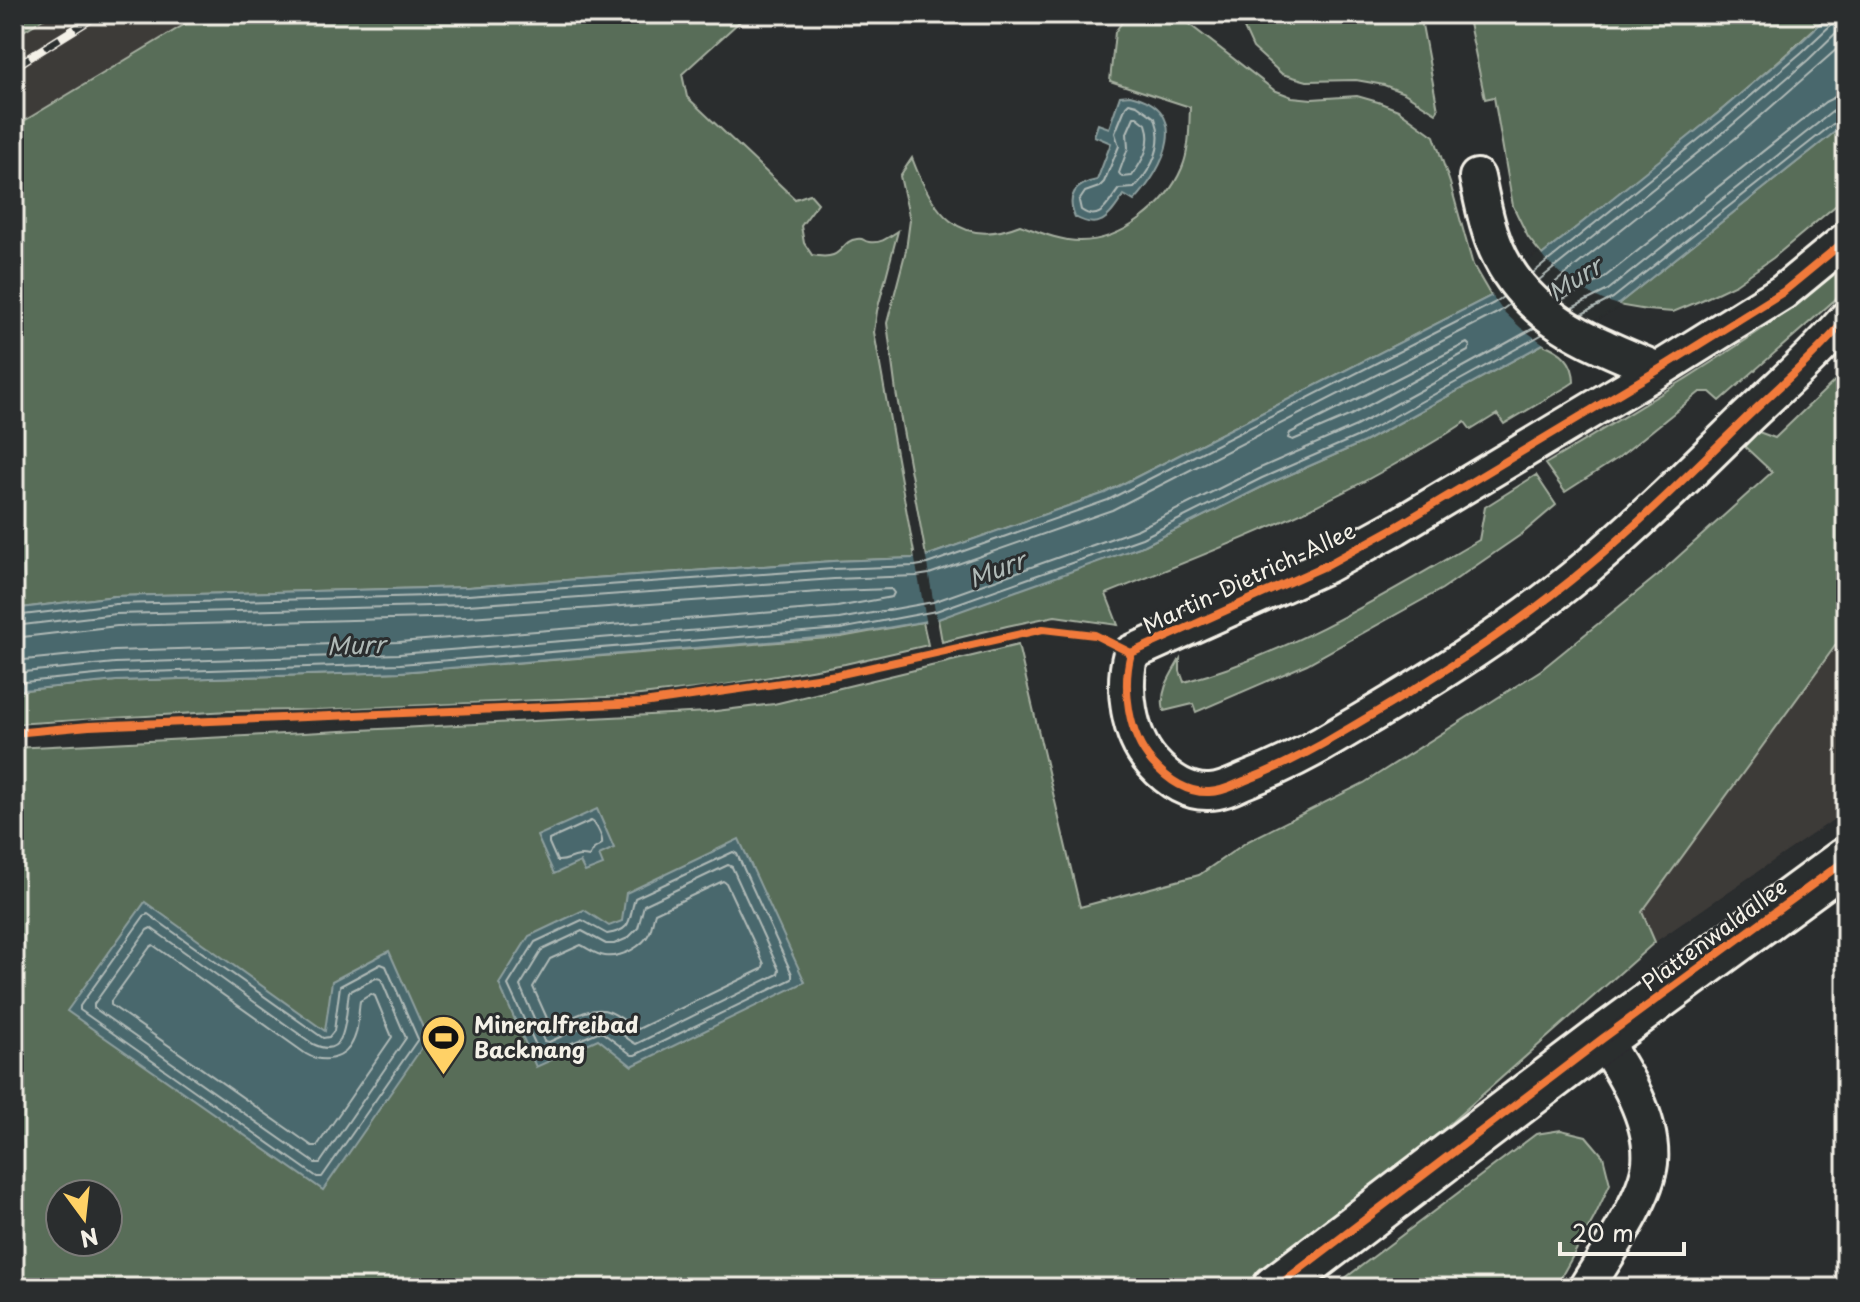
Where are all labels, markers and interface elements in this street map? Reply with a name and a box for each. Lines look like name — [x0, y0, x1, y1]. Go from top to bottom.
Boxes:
water label: Murr — [1540, 246, 1611, 309]
street label: Martin-Dietrich-Allee — [1136, 513, 1360, 641]
water label: Murr — [963, 540, 1033, 595]
water label: Murr — [326, 625, 389, 663]
street label: Plattenwaldallee — [1634, 870, 1793, 998]
place label: Mineralfreibad Backnang — [474, 1007, 638, 1065]
sports icon: Mineralfreibad Backnang — [419, 1014, 467, 1077]
north arrow — [44, 1178, 124, 1258]
scale bar — [1560, 1206, 1684, 1256]
text: 20 m — [1572, 1214, 1634, 1250]
text: N — [77, 1221, 102, 1257]

